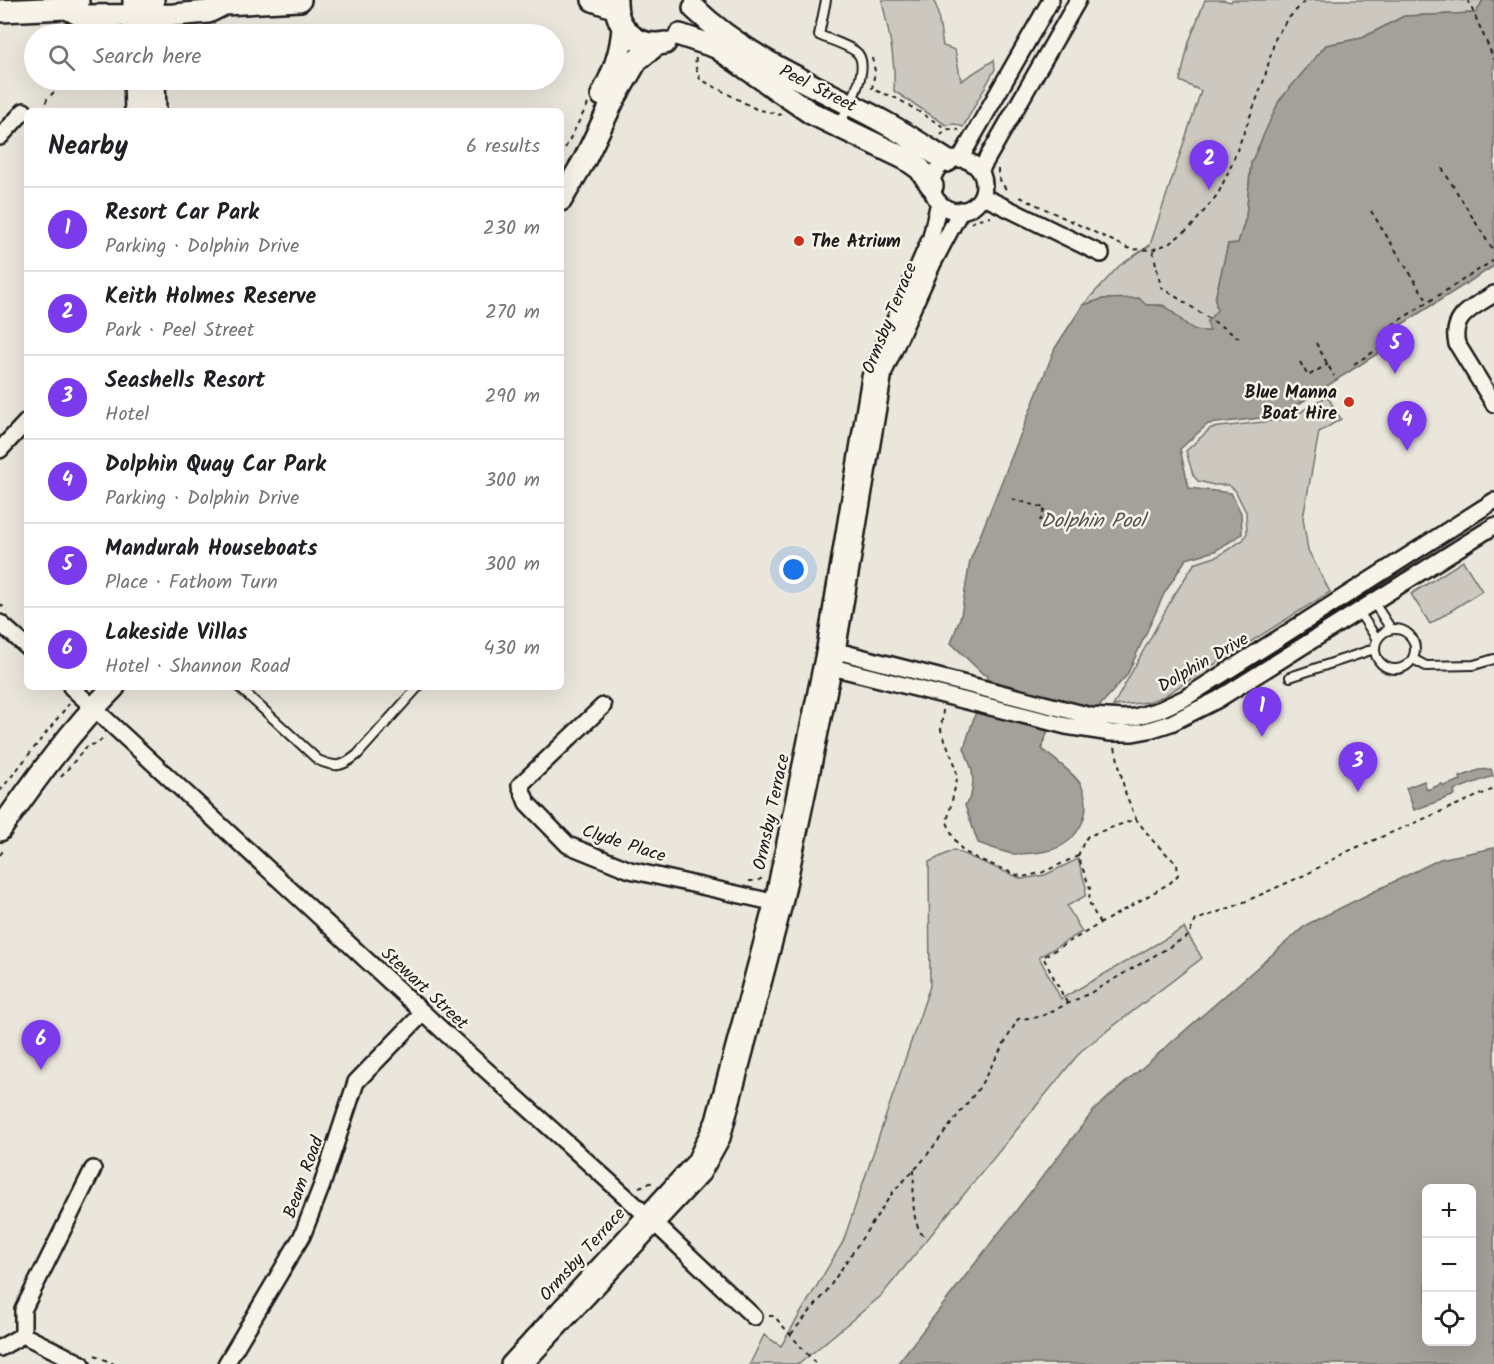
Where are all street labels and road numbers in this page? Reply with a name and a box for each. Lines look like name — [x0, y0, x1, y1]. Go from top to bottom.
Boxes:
street label: Peel Street — [774, 58, 862, 122]
street label: Ormsby Terrace — [855, 258, 926, 379]
street label: Dolphin Drive — [1153, 625, 1255, 701]
street label: Ormsby Terrace — [746, 751, 799, 873]
street label: Clyde Place — [578, 817, 669, 872]
street label: Stewart Street — [374, 941, 475, 1038]
street label: Beam Road — [276, 1131, 333, 1223]
street label: Ormsby Terrace — [533, 1201, 633, 1309]

